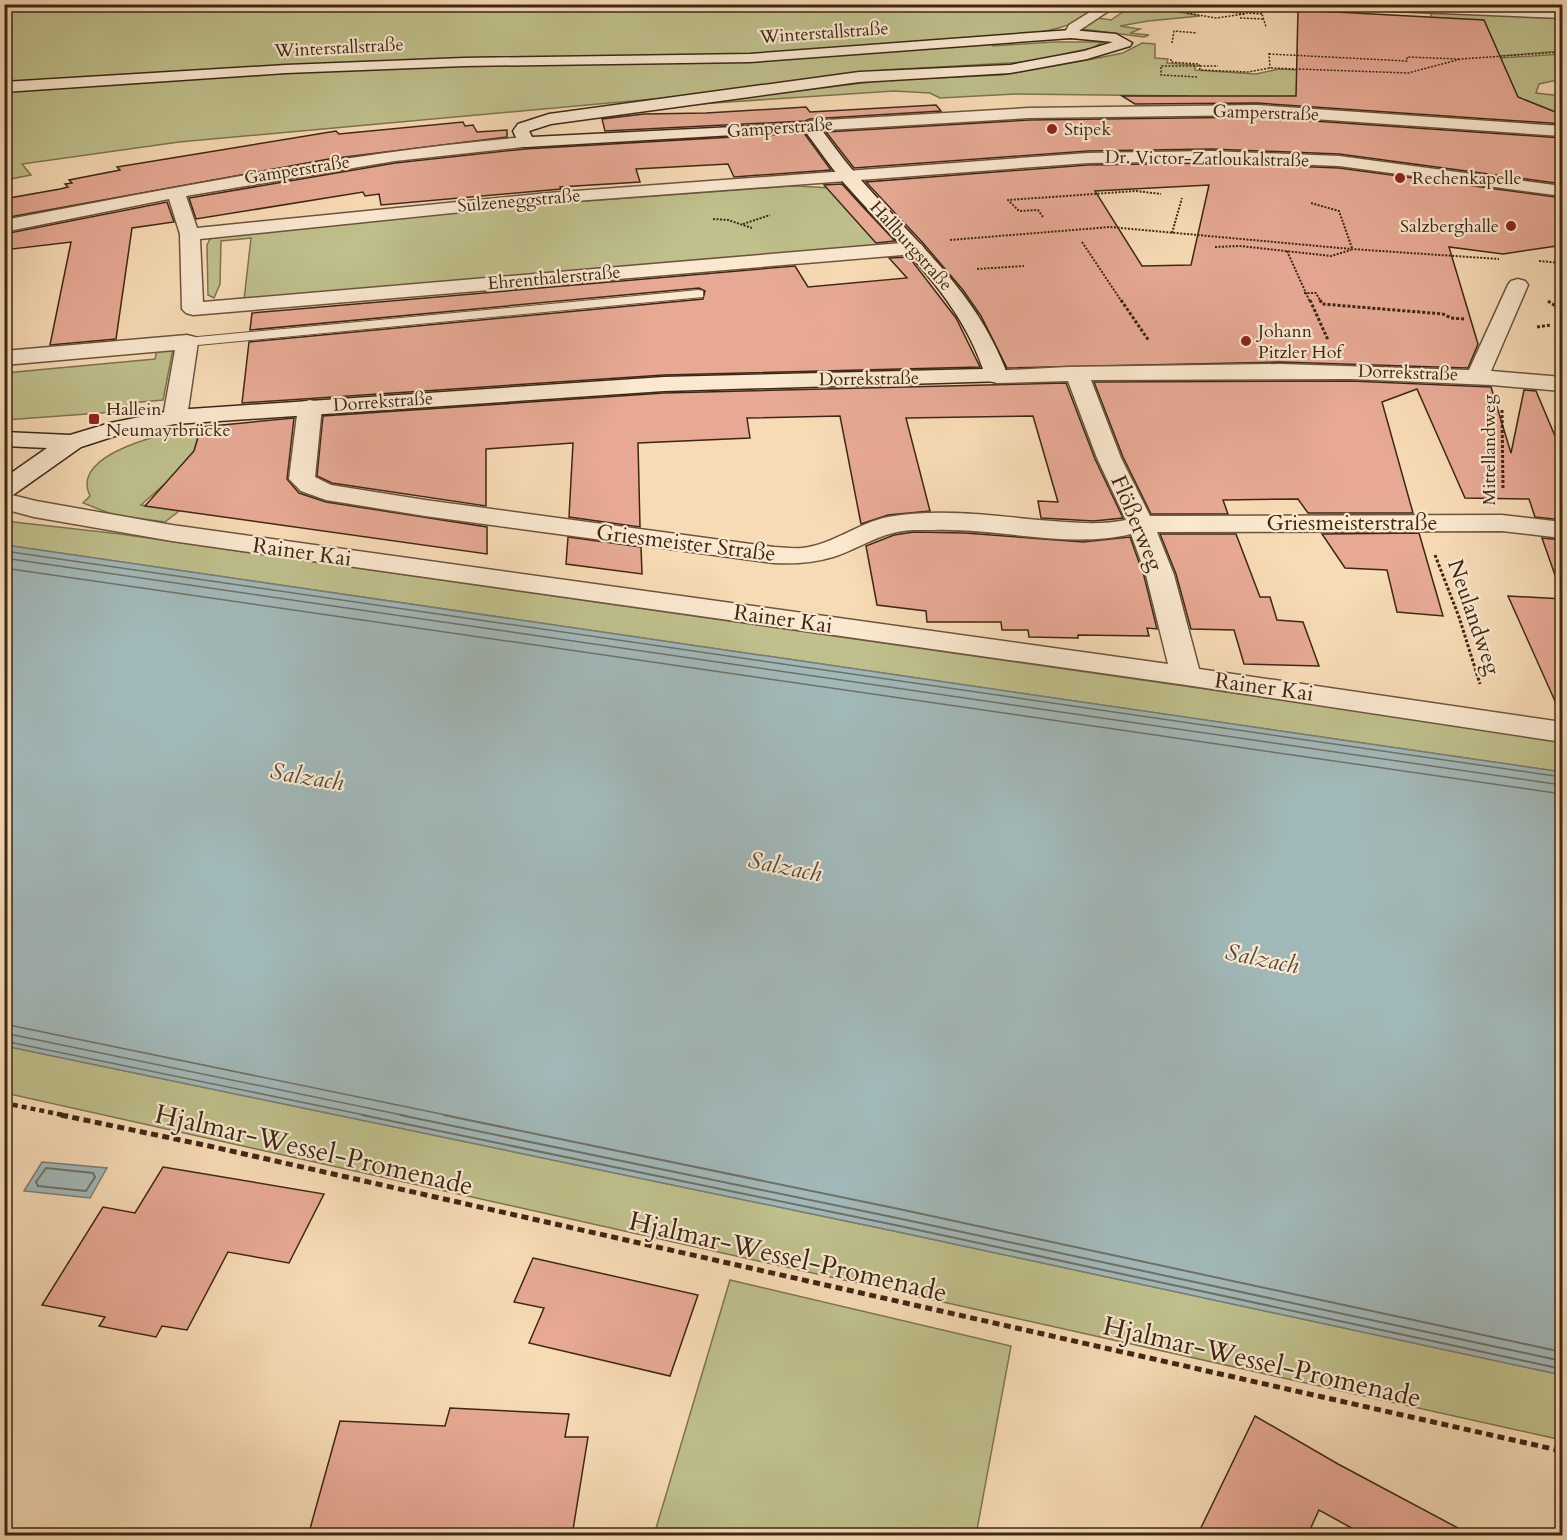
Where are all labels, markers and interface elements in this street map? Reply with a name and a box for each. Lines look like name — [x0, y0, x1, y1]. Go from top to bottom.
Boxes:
street label: Winterstallstraße — [758, 16, 889, 50]
street label: Winterstallstraße — [273, 32, 404, 64]
street label: Gamperstraße — [1212, 99, 1320, 127]
street label: Gamperstraße — [726, 112, 834, 144]
place label: Stipek — [1064, 117, 1112, 142]
marker: Stipek — [1045, 122, 1059, 136]
street label: Dr. Victor-Zatloukalstraße — [1105, 145, 1309, 173]
street label: Gamperstraße — [242, 149, 352, 191]
place label: Rechenkapelle — [1412, 166, 1522, 191]
marker: Rechenkapelle — [1393, 171, 1407, 185]
street label: Sulzeneggstraße — [457, 183, 581, 219]
street label: Hallburgstraße — [864, 196, 958, 296]
place label: Salzberghalle — [1400, 214, 1499, 239]
marker: Salzberghalle — [1504, 219, 1518, 233]
street label: Ehrenthalerstraße — [486, 260, 622, 296]
place label: Johann Pitzler Hof — [1255, 319, 1345, 365]
marker: Johann Pitzler Hof — [1239, 334, 1253, 348]
street label: Dorrekstraße — [1357, 359, 1459, 387]
street label: Dorrekstraße — [819, 366, 919, 392]
street label: Dorrekstraße — [332, 386, 434, 418]
street label: Mittellandweg — [1477, 394, 1502, 506]
place label: Hallein Neumayrbrücke — [106, 397, 231, 443]
marker: Hallein Neumayrbrücke — [87, 412, 101, 426]
street label: Flößerweg — [1103, 471, 1171, 576]
street label: Griesmeisterstraße — [1266, 508, 1438, 538]
street label: Griesmeister Straße — [595, 517, 777, 569]
street label: Rainer Kai — [251, 530, 353, 574]
street label: Neulandweg — [1440, 555, 1508, 679]
street label: Rainer Kai — [732, 597, 834, 641]
street label: Rainer Kai — [1213, 665, 1315, 709]
water label: Salzach — [268, 755, 347, 799]
water label: Salzach — [745, 844, 825, 890]
water label: Salzach — [1222, 936, 1302, 982]
street label: Hjalmar-Wessel-Promenade — [151, 1095, 477, 1205]
street label: Hjalmar-Wessel-Promenade — [625, 1202, 951, 1312]
street label: Hjalmar-Wessel-Promenade — [1099, 1307, 1425, 1417]

